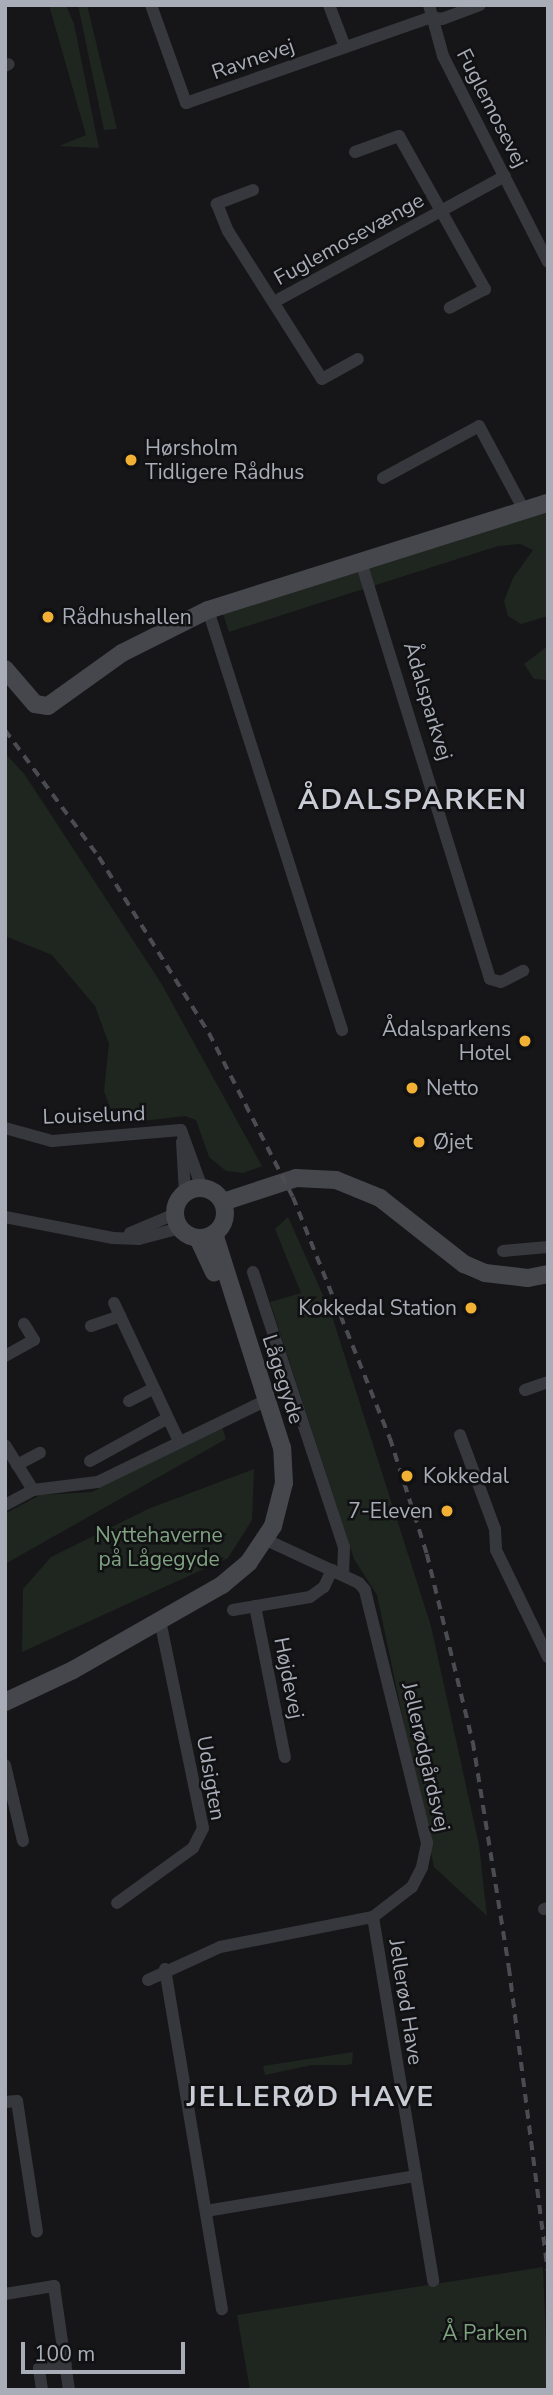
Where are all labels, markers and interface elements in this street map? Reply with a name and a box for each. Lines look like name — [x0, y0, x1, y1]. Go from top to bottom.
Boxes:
street label: Ravnevej — [208, 33, 298, 85]
street label: Fuglemosevej — [451, 44, 533, 172]
street label: Fuglemosevænge — [270, 187, 428, 291]
place label: Hørsholm Tidligere Rådhus — [145, 435, 304, 485]
marker: Hørsholm Tidligere Rådhus — [123, 452, 139, 468]
place label: Rådhushallen — [62, 604, 192, 630]
marker: Rådhushallen — [40, 609, 56, 625]
street label: Ådalsparkvej — [398, 639, 458, 763]
district label: ÅDALSPARKEN — [299, 783, 527, 817]
place label: Ådalsparkens Hotel — [382, 1016, 511, 1066]
marker: Ådalsparkens Hotel — [517, 1033, 533, 1049]
place label: Netto — [426, 1075, 479, 1101]
marker: Netto — [404, 1080, 420, 1096]
street label: Louiselund — [42, 1101, 146, 1129]
place label: Øjet — [433, 1129, 473, 1155]
marker: Øjet — [411, 1134, 427, 1150]
place label: Kokkedal Station — [298, 1295, 457, 1321]
marker: Kokkedal Station — [463, 1300, 479, 1316]
street label: Lågegyde — [257, 1331, 309, 1427]
place label: Kokkedal — [423, 1463, 509, 1489]
marker: Kokkedal — [397, 1466, 417, 1486]
place label: 7-Eleven — [348, 1498, 433, 1524]
marker: 7-Eleven — [439, 1503, 455, 1519]
park label: Nyttehaverne på Lågegyde — [95, 1522, 223, 1572]
street label: Højdevej — [269, 1635, 309, 1721]
street label: Jellerødgårdsvej — [397, 1680, 455, 1834]
street label: Udsigten — [191, 1734, 231, 1822]
street label: Jellerød Have — [384, 1937, 428, 2067]
district label: JELLERØD HAVE — [188, 2080, 434, 2114]
park label: Å Parken — [442, 2320, 528, 2346]
scale bar — [24, 2328, 189, 2372]
text: 100 m — [34, 2340, 95, 2368]

